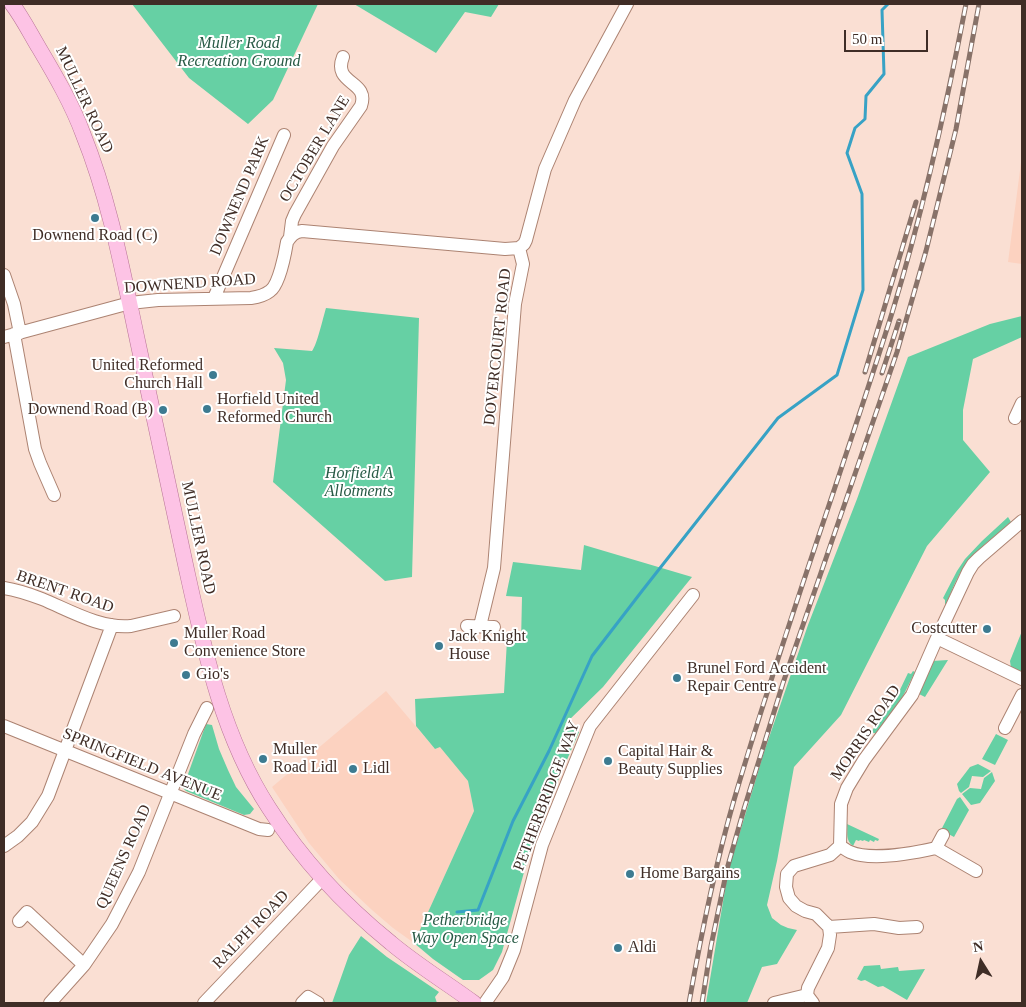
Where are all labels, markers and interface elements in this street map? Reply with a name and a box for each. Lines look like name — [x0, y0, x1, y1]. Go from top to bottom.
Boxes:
scale bar — [846, 20, 930, 52]
text: 50 m — [852, 31, 882, 47]
park label: Muller Road Recreation Ground — [169, 34, 309, 72]
street label: MULLER ROAD — [53, 47, 115, 153]
street label: OCTOBER LANE — [277, 94, 353, 204]
street label: DOWNEND PARK — [207, 135, 273, 257]
marker: Downend Road (C) — [89, 212, 101, 224]
place label: Downend Road (C) — [26, 226, 164, 246]
street label: DOWNEND ROAD — [126, 270, 254, 298]
street label: DOVERCOURT ROAD — [481, 271, 515, 423]
place label: United Reformed Church Hall — [76, 356, 203, 394]
marker: United Reformed Church Hall — [207, 369, 219, 381]
place label: Horfield United Reformed Church — [217, 390, 347, 428]
place label: Downend Road (B) — [15, 400, 153, 420]
marker: Horfield United Reformed Church — [201, 403, 213, 415]
marker: Downend Road (B) — [157, 404, 169, 416]
park label: Horfield A Allotments — [319, 464, 399, 502]
street label: MULLER ROAD — [177, 483, 219, 593]
street label: BRENT ROAD — [16, 567, 114, 617]
place label: Costcutter — [900, 619, 977, 639]
marker: Costcutter — [981, 623, 993, 635]
place label: Muller Road Convenience Store — [184, 624, 323, 662]
place label: Jack Knight House — [449, 627, 536, 665]
marker: Muller Road Convenience Store — [168, 637, 180, 649]
marker: Jack Knight House — [433, 640, 445, 652]
place label: Brunel Ford Accident Repair Centre — [687, 659, 843, 697]
place label: Gio's — [196, 665, 232, 685]
marker: Gio's — [180, 669, 192, 681]
marker: Brunel Ford Accident Repair Centre — [671, 672, 683, 684]
street label: MORRIS ROAD — [829, 684, 903, 782]
street label: PETHERBRIDGE WAY — [511, 721, 583, 871]
street label: SPRINGFIELD AVENUE — [62, 725, 222, 805]
place label: Muller Road Lidl — [273, 740, 342, 778]
place label: Capital Hair & Beauty Supplies — [618, 742, 738, 780]
marker: Muller Road Lidl — [257, 753, 269, 765]
marker: Capital Hair & Beauty Supplies — [602, 755, 614, 767]
place label: Lidl — [363, 759, 391, 779]
marker: Lidl — [347, 763, 359, 775]
street label: QUEENS ROAD — [93, 803, 155, 911]
place label: Home Bargains — [640, 864, 753, 884]
marker: Home Bargains — [624, 868, 636, 880]
street label: RALPH ROAD — [211, 889, 291, 971]
park label: Petherbridge Way Open Space — [403, 911, 527, 949]
north arrow — [956, 937, 1006, 987]
place label: Aldi — [628, 938, 657, 958]
text: N — [972, 938, 985, 955]
marker: Aldi — [612, 942, 624, 954]

